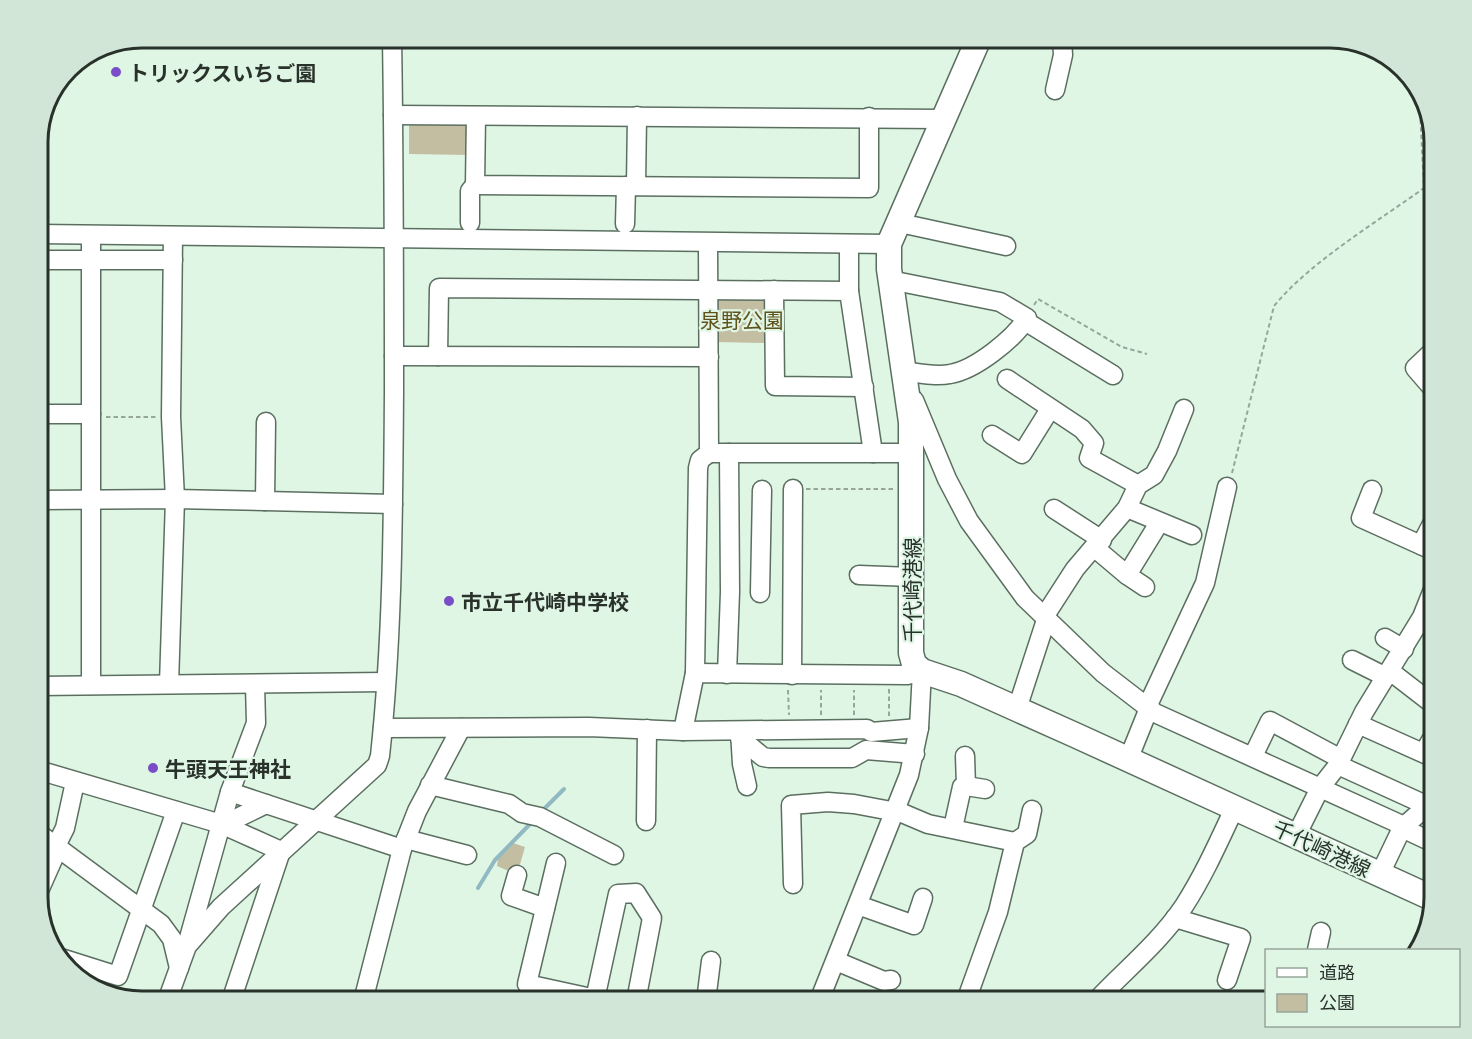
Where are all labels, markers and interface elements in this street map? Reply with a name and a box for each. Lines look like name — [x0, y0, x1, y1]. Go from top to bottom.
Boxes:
place label: トリックスいちご園 — [128, 60, 316, 85]
marker: トリックスいちご園 — [109, 65, 123, 79]
park label: 泉野公園 — [700, 307, 784, 332]
street label: 千代崎港線 — [899, 538, 924, 643]
place label: 市立千代崎中学校 — [461, 589, 629, 614]
marker: 市立千代崎中学校 — [442, 594, 456, 608]
place label: 牛頭天王神社 — [165, 756, 291, 781]
marker: 牛頭天王神社 — [146, 761, 160, 775]
street label: 千代崎港線 — [1269, 814, 1375, 882]
legend — [1265, 949, 1460, 1027]
text: 道路 — [1319, 961, 1355, 983]
text: 公園 — [1319, 991, 1355, 1013]

